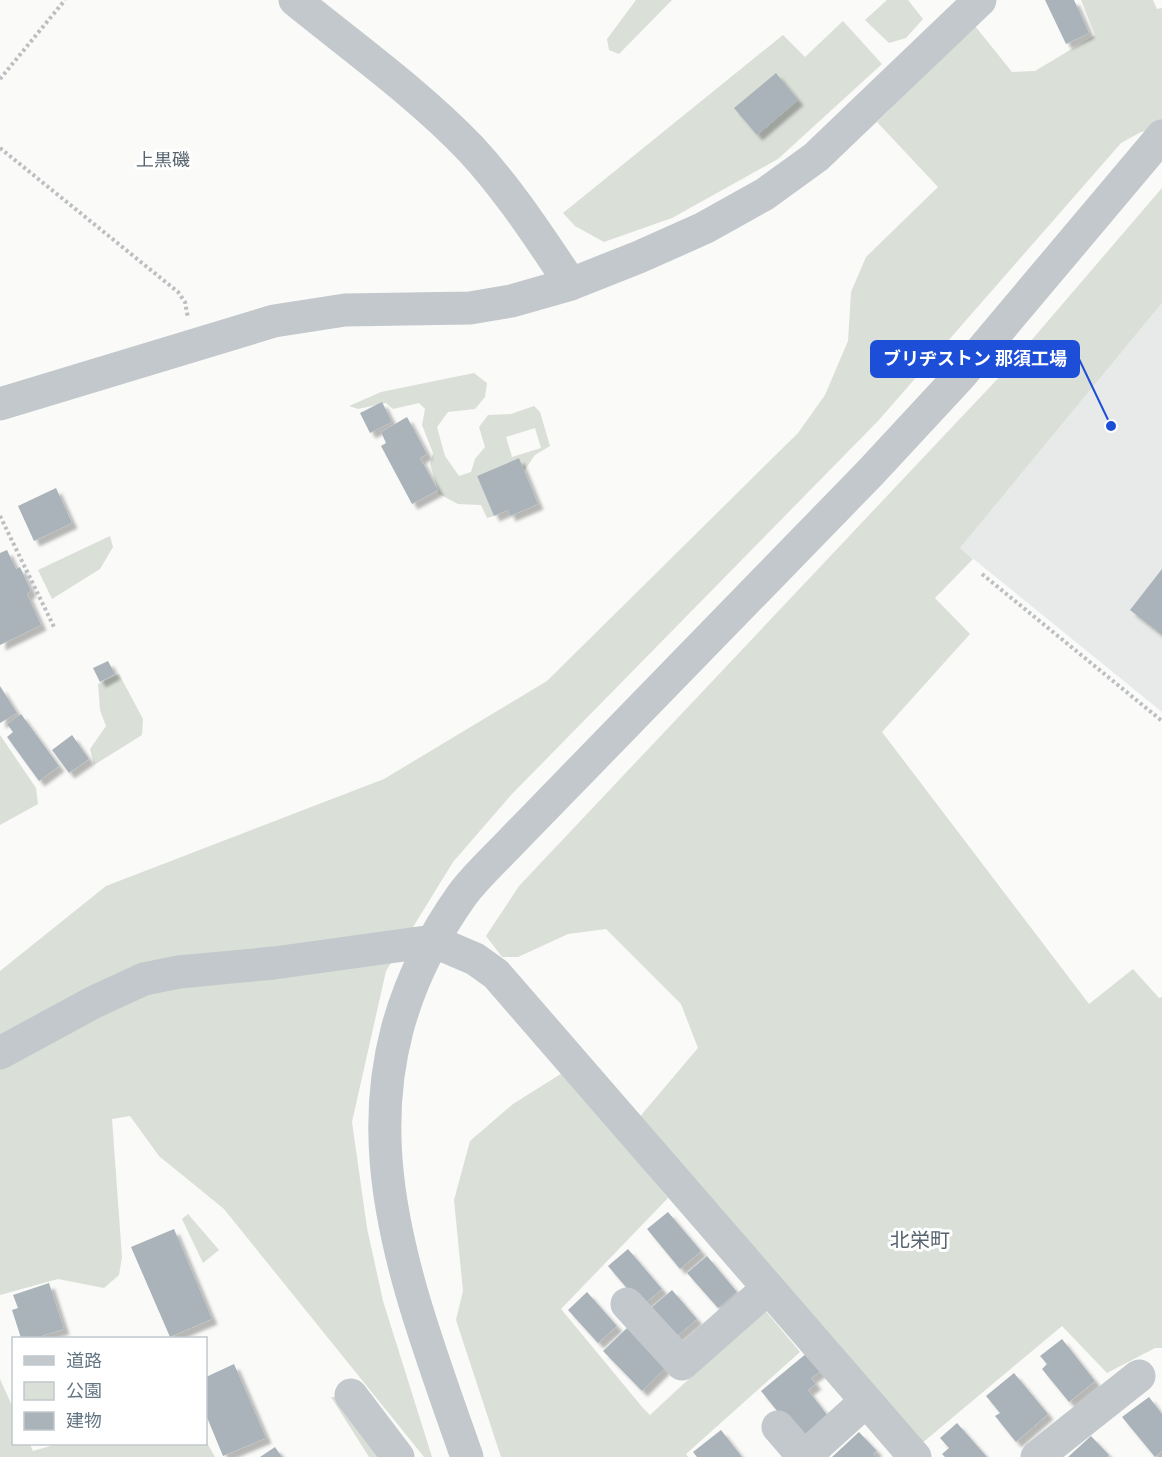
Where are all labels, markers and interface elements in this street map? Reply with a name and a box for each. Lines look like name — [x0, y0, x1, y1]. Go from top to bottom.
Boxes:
district label: 上黒磯 — [136, 146, 190, 173]
callout: ブリヂストン 那須工場 — [871, 341, 1079, 377]
text: ブリヂストン 那須工場 — [883, 345, 1067, 372]
district label: 北栄町 — [890, 1224, 950, 1255]
legend — [12, 1337, 207, 1445]
text: 道路 — [66, 1347, 102, 1374]
text: 公園 — [66, 1377, 102, 1404]
text: 建物 — [66, 1407, 102, 1434]

